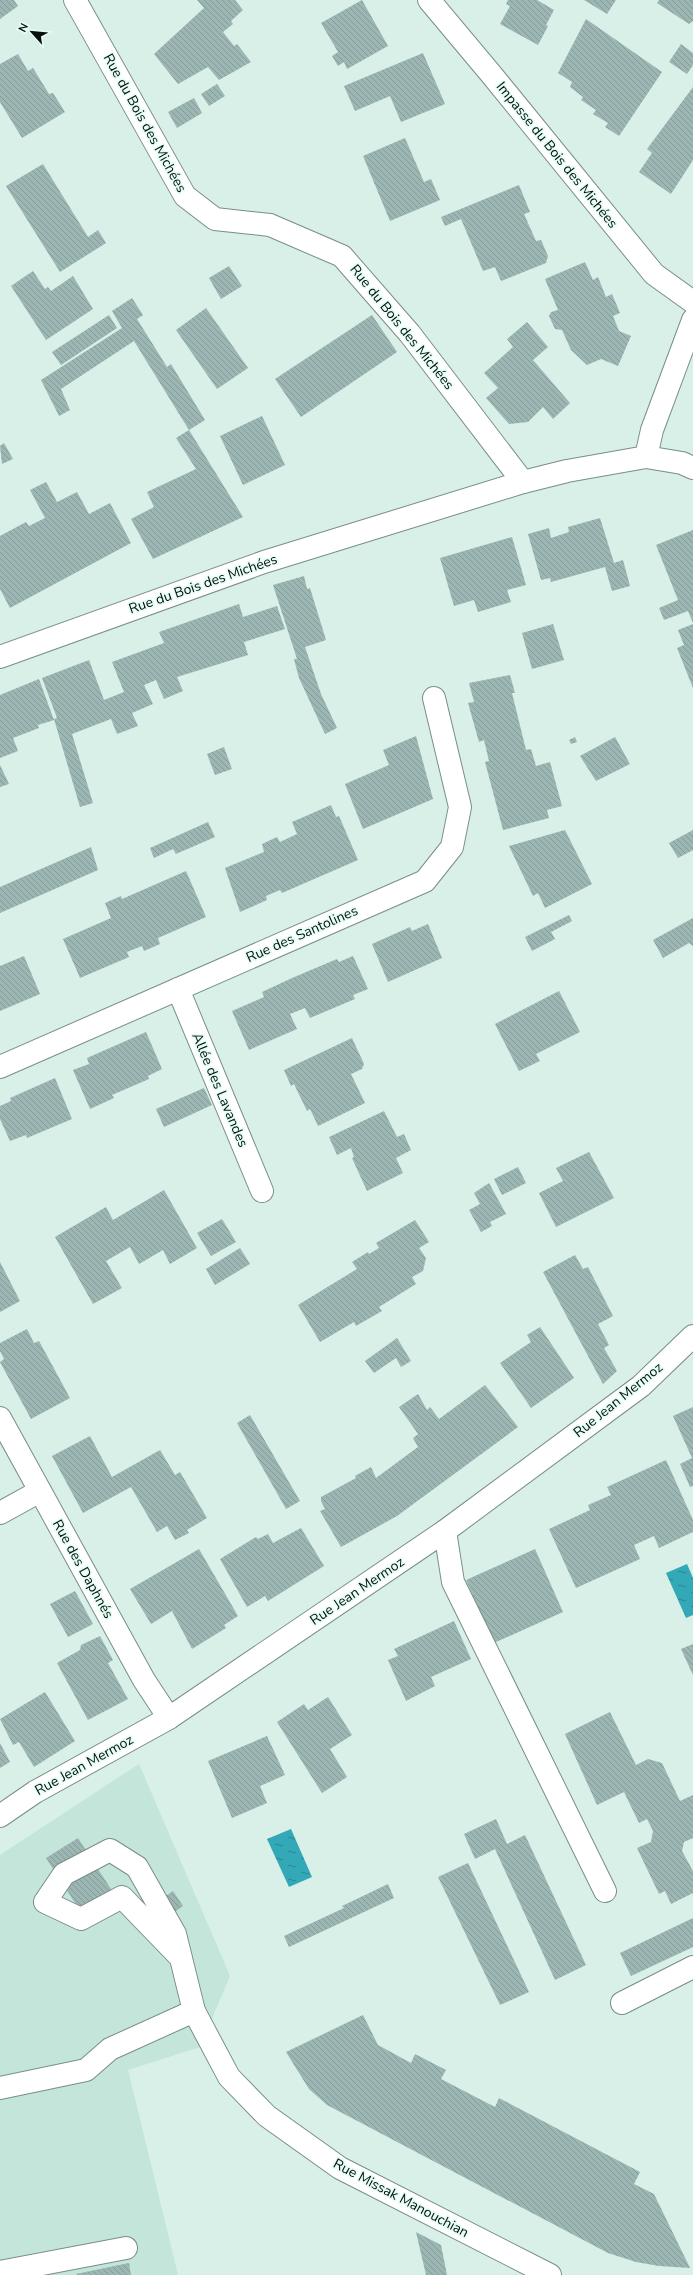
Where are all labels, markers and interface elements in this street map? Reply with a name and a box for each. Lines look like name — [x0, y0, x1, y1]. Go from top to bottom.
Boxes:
north arrow — [12, 12, 52, 52]
text: N — [15, 21, 32, 35]
street label: Rue du Bois des Michées — [99, 50, 191, 196]
street label: Impasse du Bois des Michées — [492, 78, 622, 232]
street label: Rue du Bois des Michées — [346, 260, 459, 394]
street label: Rue du Bois des Michées — [126, 550, 280, 618]
street label: Rue des Santolines — [243, 901, 361, 967]
street label: Allée des Lavandes — [187, 1030, 253, 1150]
street label: Rue Jean Mermoz — [569, 1358, 667, 1442]
street label: Rue des Daphnés — [48, 1516, 118, 1622]
street label: Rue Jean Mermoz — [306, 1552, 408, 1630]
street label: Rue Jean Mermoz — [31, 1730, 137, 1800]
street label: Rue Missak Manouchian — [330, 2154, 472, 2242]

